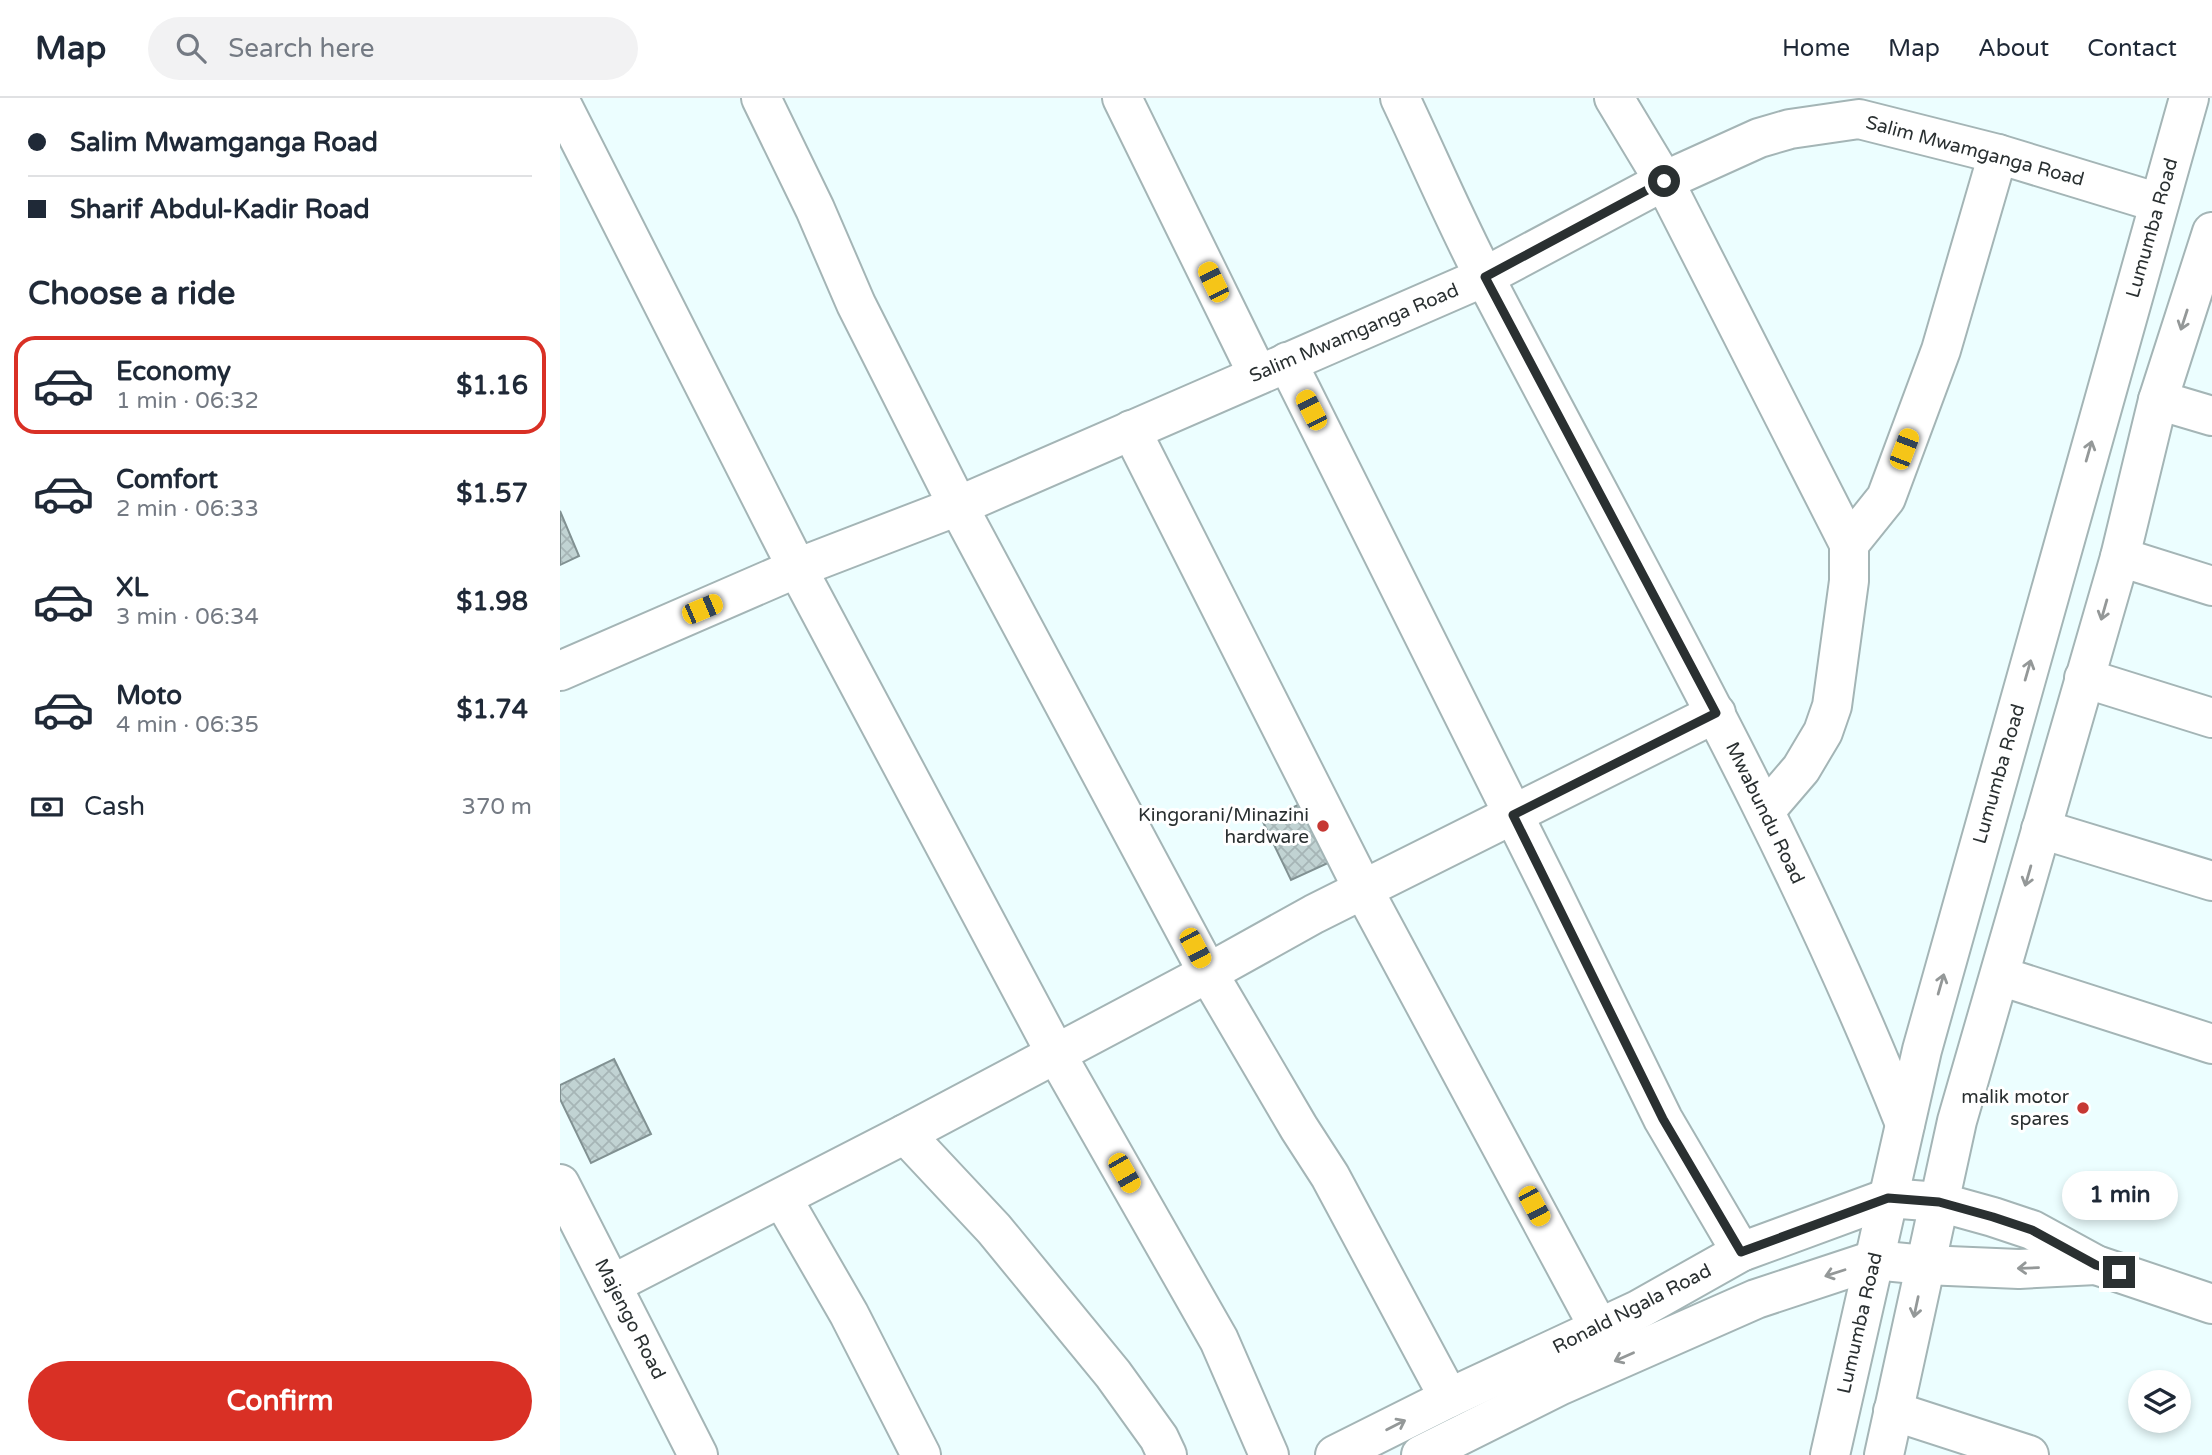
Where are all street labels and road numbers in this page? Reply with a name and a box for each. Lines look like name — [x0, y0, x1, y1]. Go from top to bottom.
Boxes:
street label: Salim Mwamganga Road — [1863, 111, 2087, 191]
street label: Lumumba Road — [2122, 156, 2182, 300]
street label: Salim Mwamganga Road — [1246, 279, 1462, 387]
street label: Lumumba Road — [1969, 702, 2029, 846]
street label: Mwabundu Road — [1721, 738, 1809, 888]
street label: Lumumba Road — [1833, 1250, 1887, 1396]
street label: Majengo Road — [590, 1255, 670, 1383]
street label: Ronald Ngala Road — [1549, 1260, 1715, 1358]

